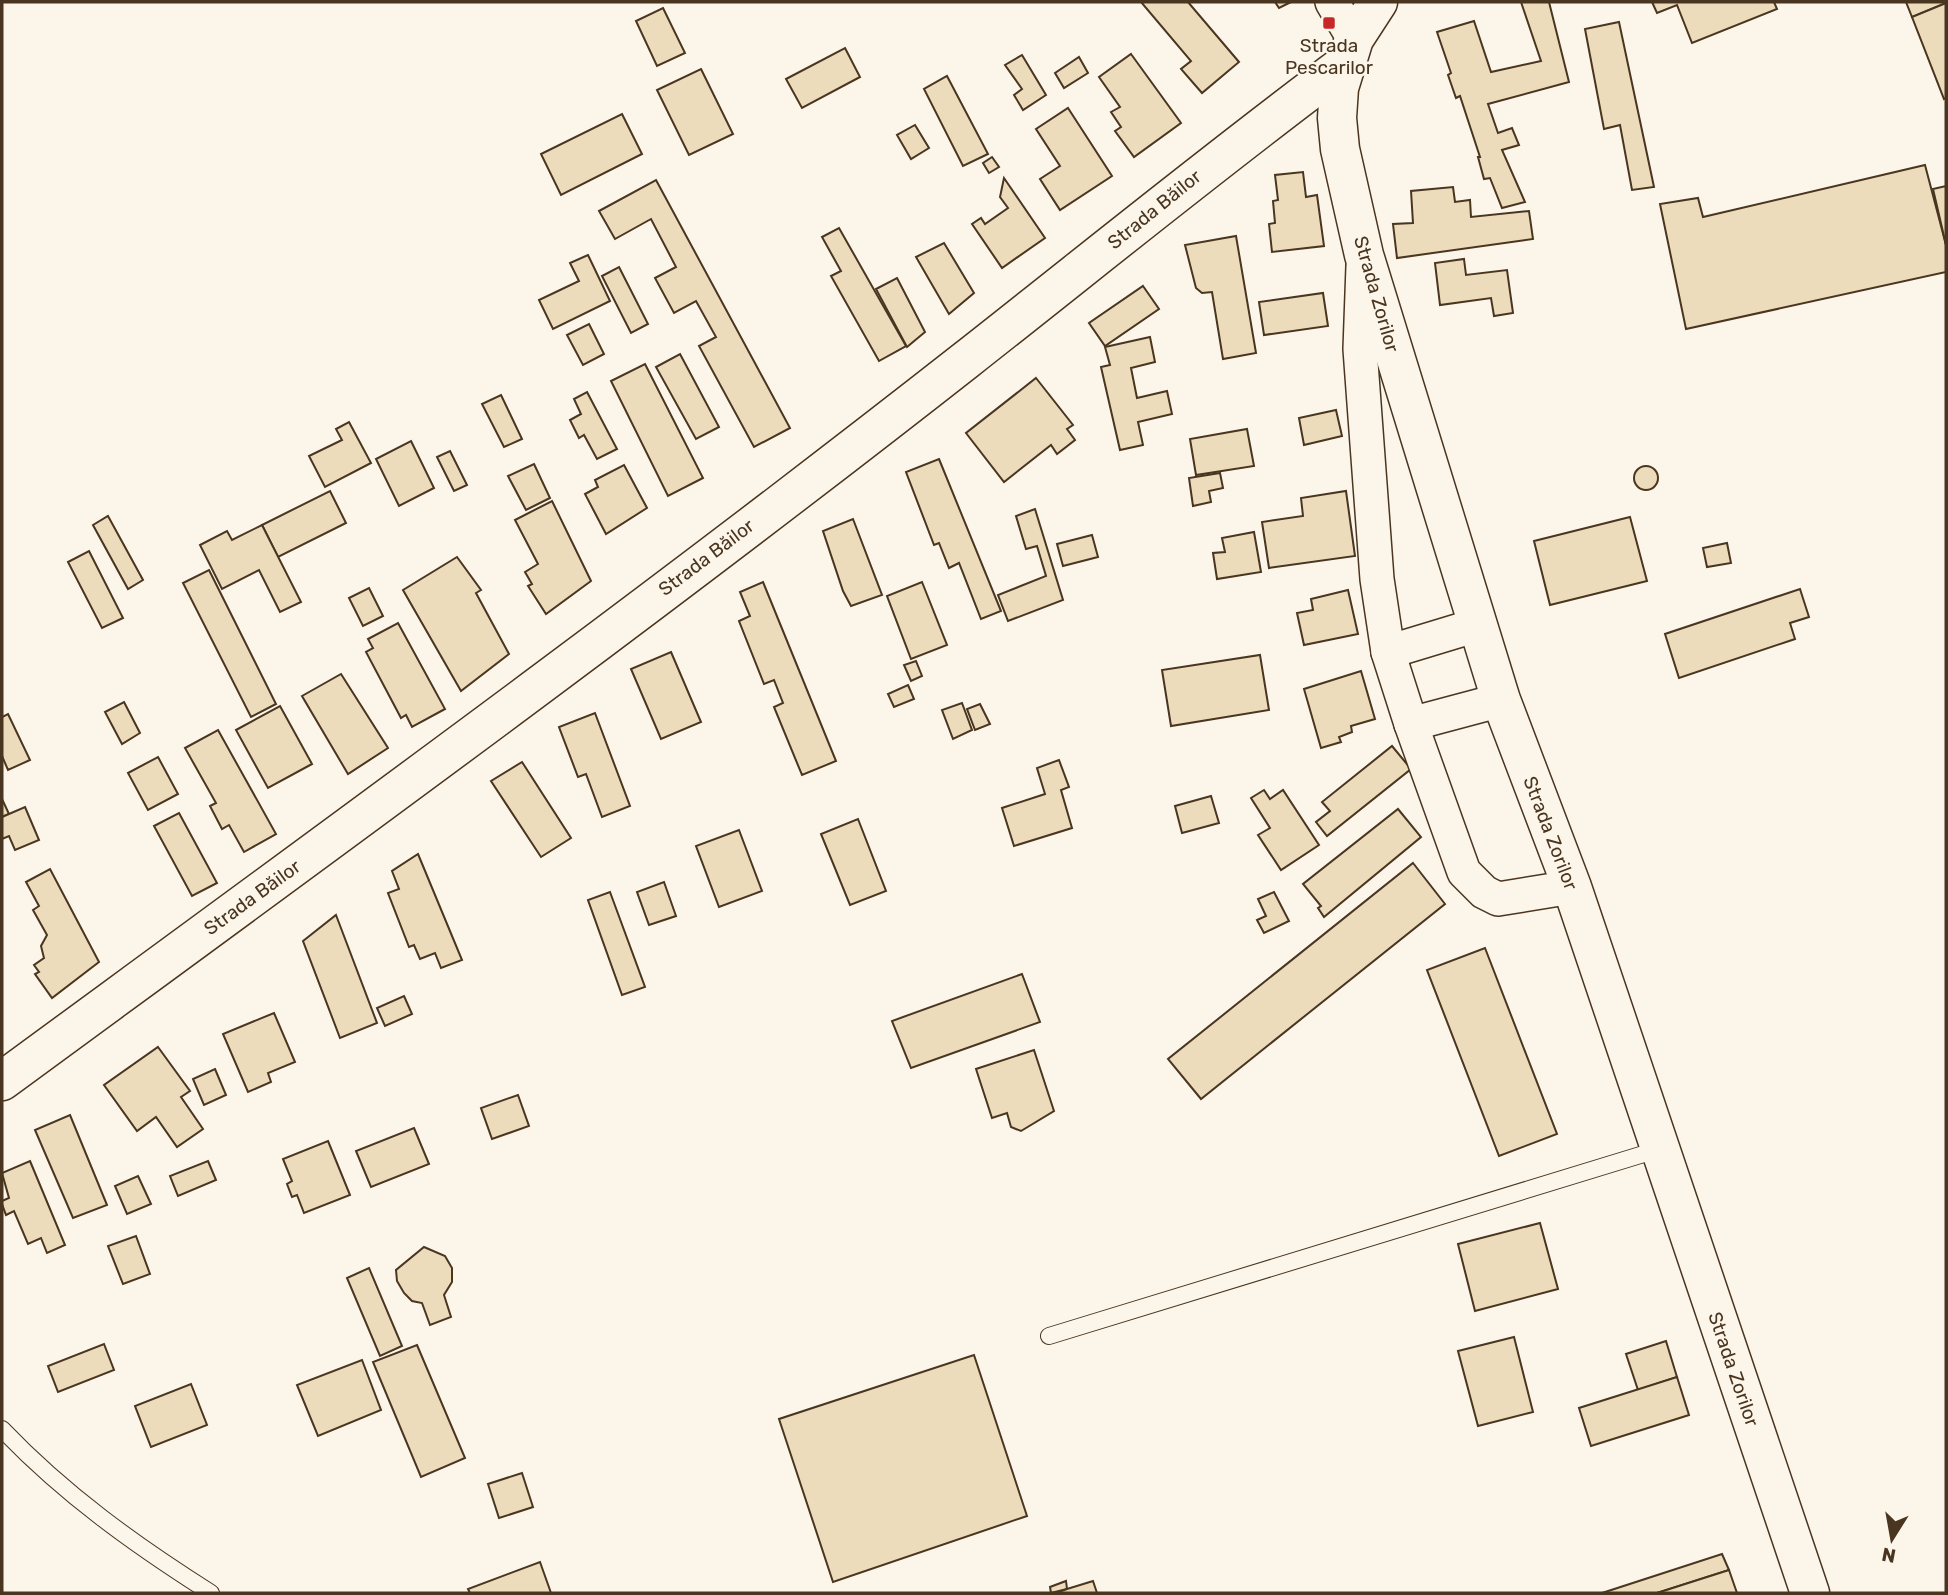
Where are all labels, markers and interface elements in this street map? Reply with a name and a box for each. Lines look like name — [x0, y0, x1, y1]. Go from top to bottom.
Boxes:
marker: Strada Pescarilor — [1321, 15, 1337, 31]
place label: Strada Pescarilor — [1285, 34, 1374, 79]
street label: Strada Băilor — [1103, 164, 1206, 254]
street label: Strada Zorilor — [1349, 233, 1404, 356]
street label: Strada Băilor — [654, 514, 759, 601]
street label: Strada Zorilor — [1518, 773, 1583, 894]
street label: Strada Băilor — [200, 854, 306, 940]
street label: Strada Zorilor — [1703, 1309, 1764, 1430]
north arrow — [1857, 1504, 1927, 1574]
text: N — [1880, 1543, 1898, 1568]

